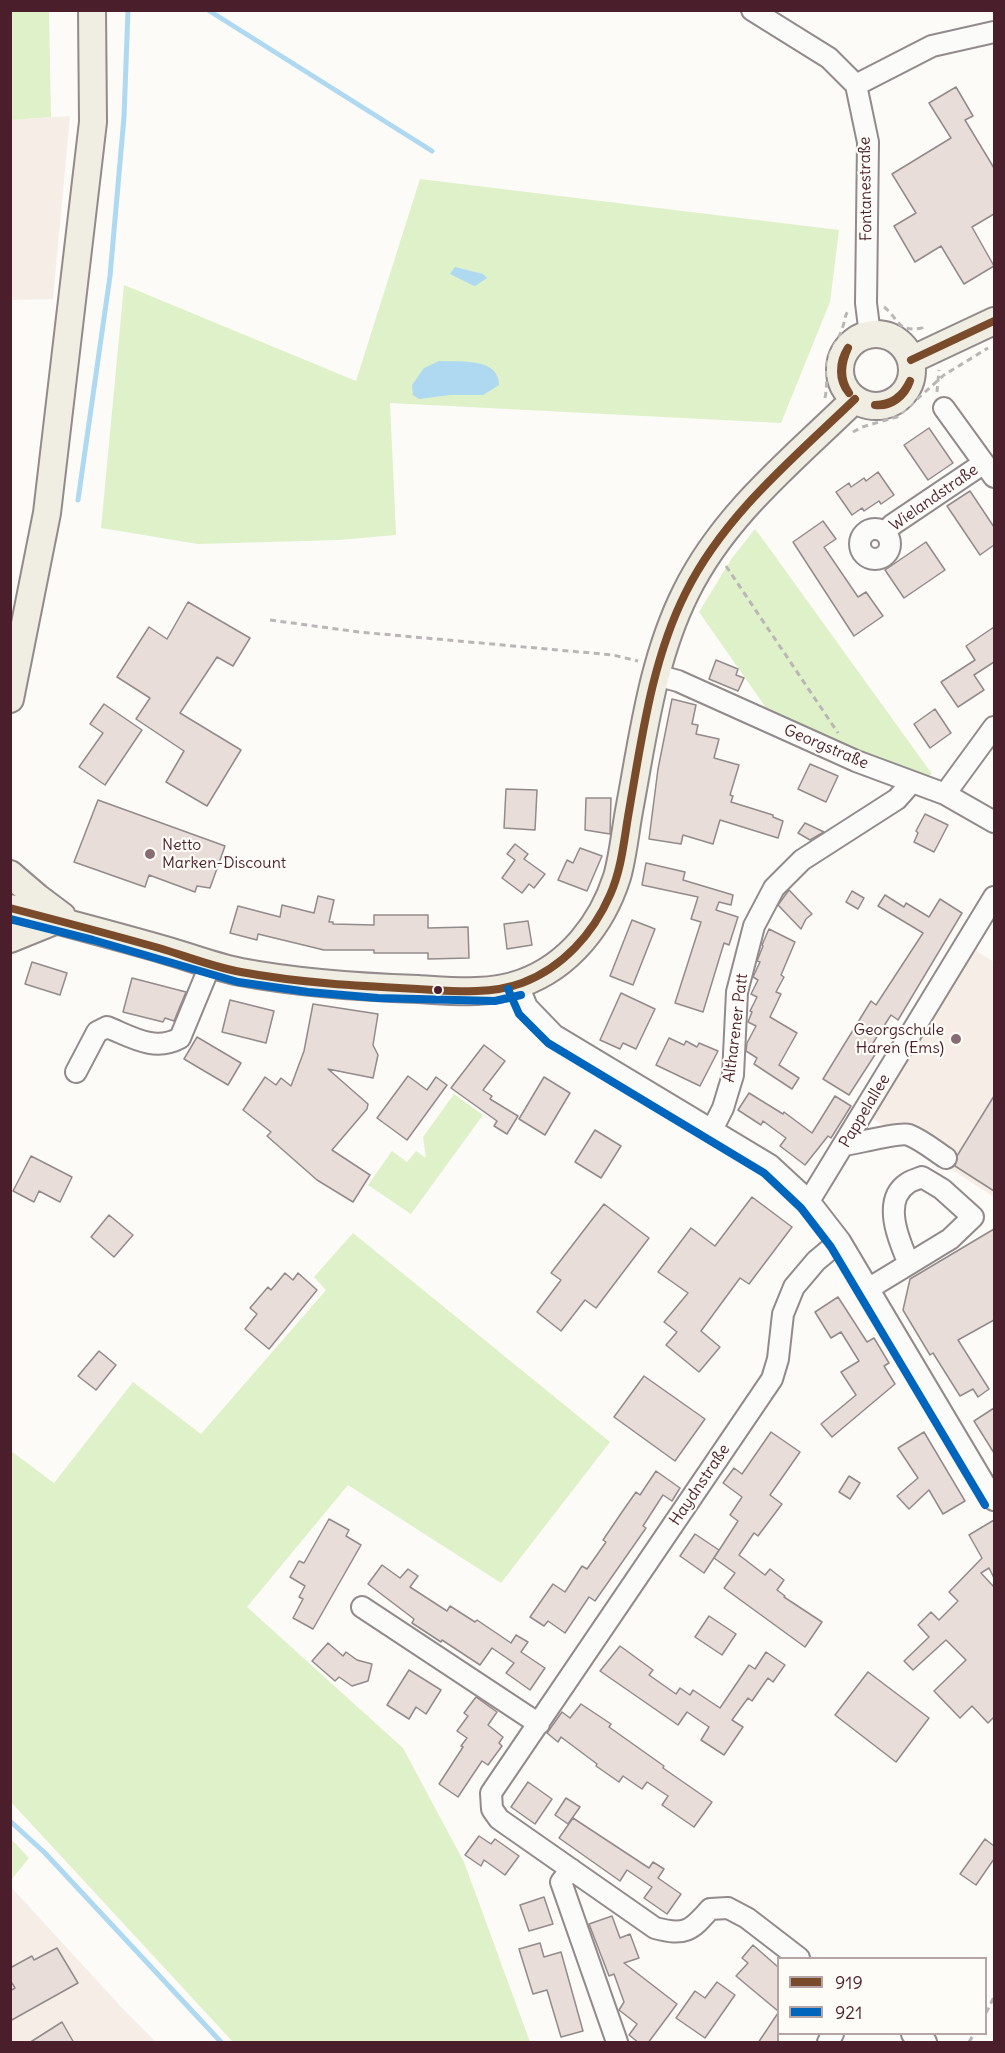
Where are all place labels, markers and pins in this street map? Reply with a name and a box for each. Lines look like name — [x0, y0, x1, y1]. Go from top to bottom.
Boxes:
place label: Netto Marken-Discount — [162, 835, 286, 873]
marker: Netto Marken-Discount — [143, 847, 157, 861]
unlabelled marker — [432, 984, 444, 996]
place label: Georgschule Haren (Ems) — [853, 1020, 944, 1058]
marker: Georgschule Haren (Ems) — [949, 1032, 963, 1046]

